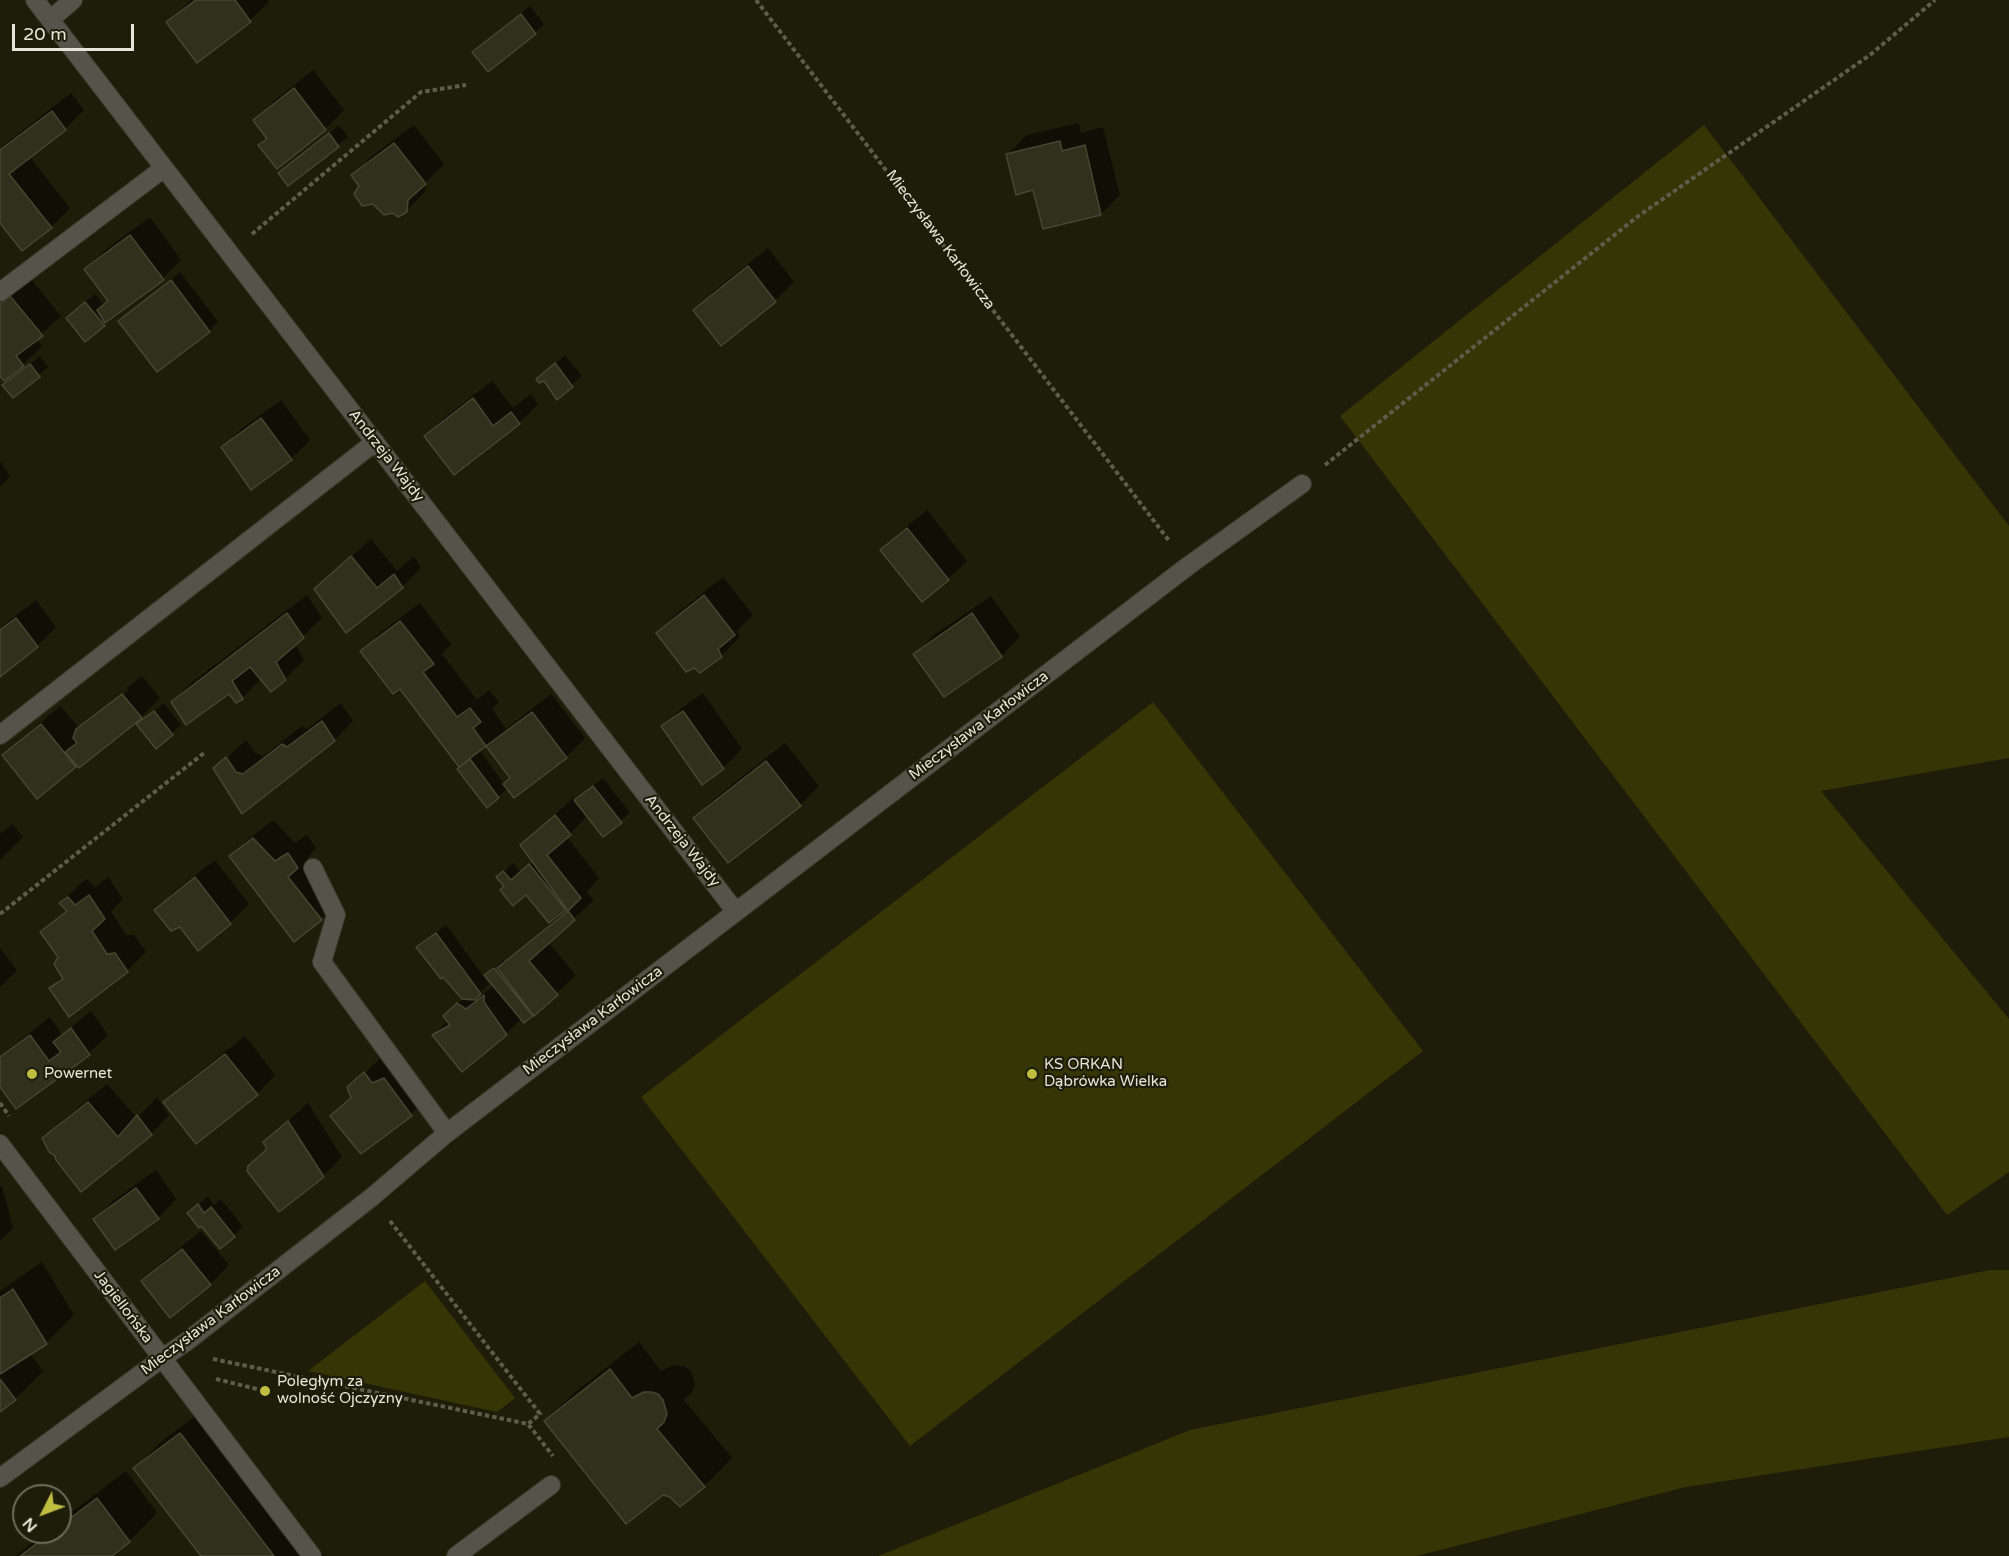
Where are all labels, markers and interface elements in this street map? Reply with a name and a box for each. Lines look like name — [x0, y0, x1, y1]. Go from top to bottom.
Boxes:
scale bar — [15, 12, 136, 50]
text: 20 m — [23, 23, 67, 45]
street label: Mieczysława Karłowicza — [882, 167, 998, 313]
street label: Andrzeja Wajdy — [344, 406, 428, 506]
street label: Mieczysława Karłowicza — [906, 668, 1052, 784]
street label: Andrzeja Wajdy — [640, 791, 724, 891]
street label: Mieczysława Karłowicza — [520, 963, 666, 1079]
place label: KS ORKAN Dąbrówka Wielka — [1044, 1056, 1167, 1091]
place label: Powernet — [44, 1065, 112, 1083]
marker: Powernet — [25, 1067, 39, 1081]
marker: KS ORKAN Dąbrówka Wielka — [1025, 1067, 1039, 1081]
street label: Mieczysława Karłowicza — [138, 1263, 284, 1379]
street label: Jagiellońska — [90, 1267, 156, 1347]
place label: Poległym za wolność Ojczyzny — [277, 1373, 403, 1408]
marker: Poległym za wolność Ojczyzny — [258, 1384, 272, 1398]
north arrow — [12, 1484, 72, 1544]
text: N — [18, 1513, 42, 1536]

